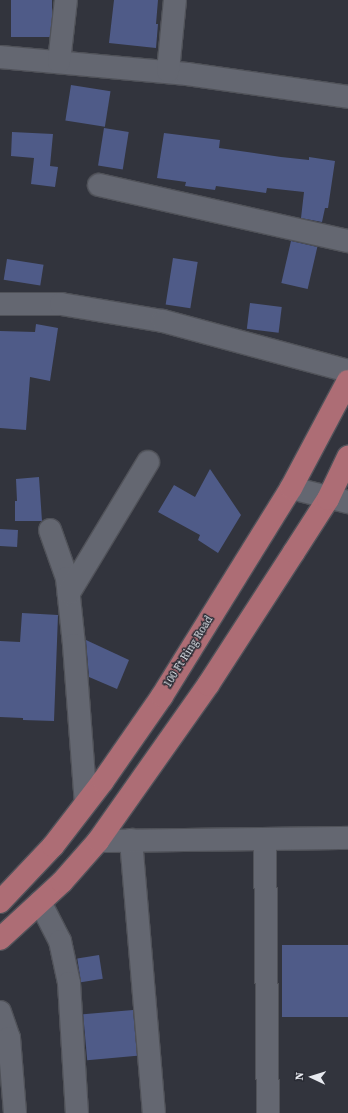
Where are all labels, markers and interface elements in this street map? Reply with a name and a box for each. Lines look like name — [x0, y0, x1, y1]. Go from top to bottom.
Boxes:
street label: 100 Ft Ring Road — [162, 614, 216, 690]
north arrow — [292, 1057, 332, 1097]
text: N — [292, 1072, 307, 1081]

